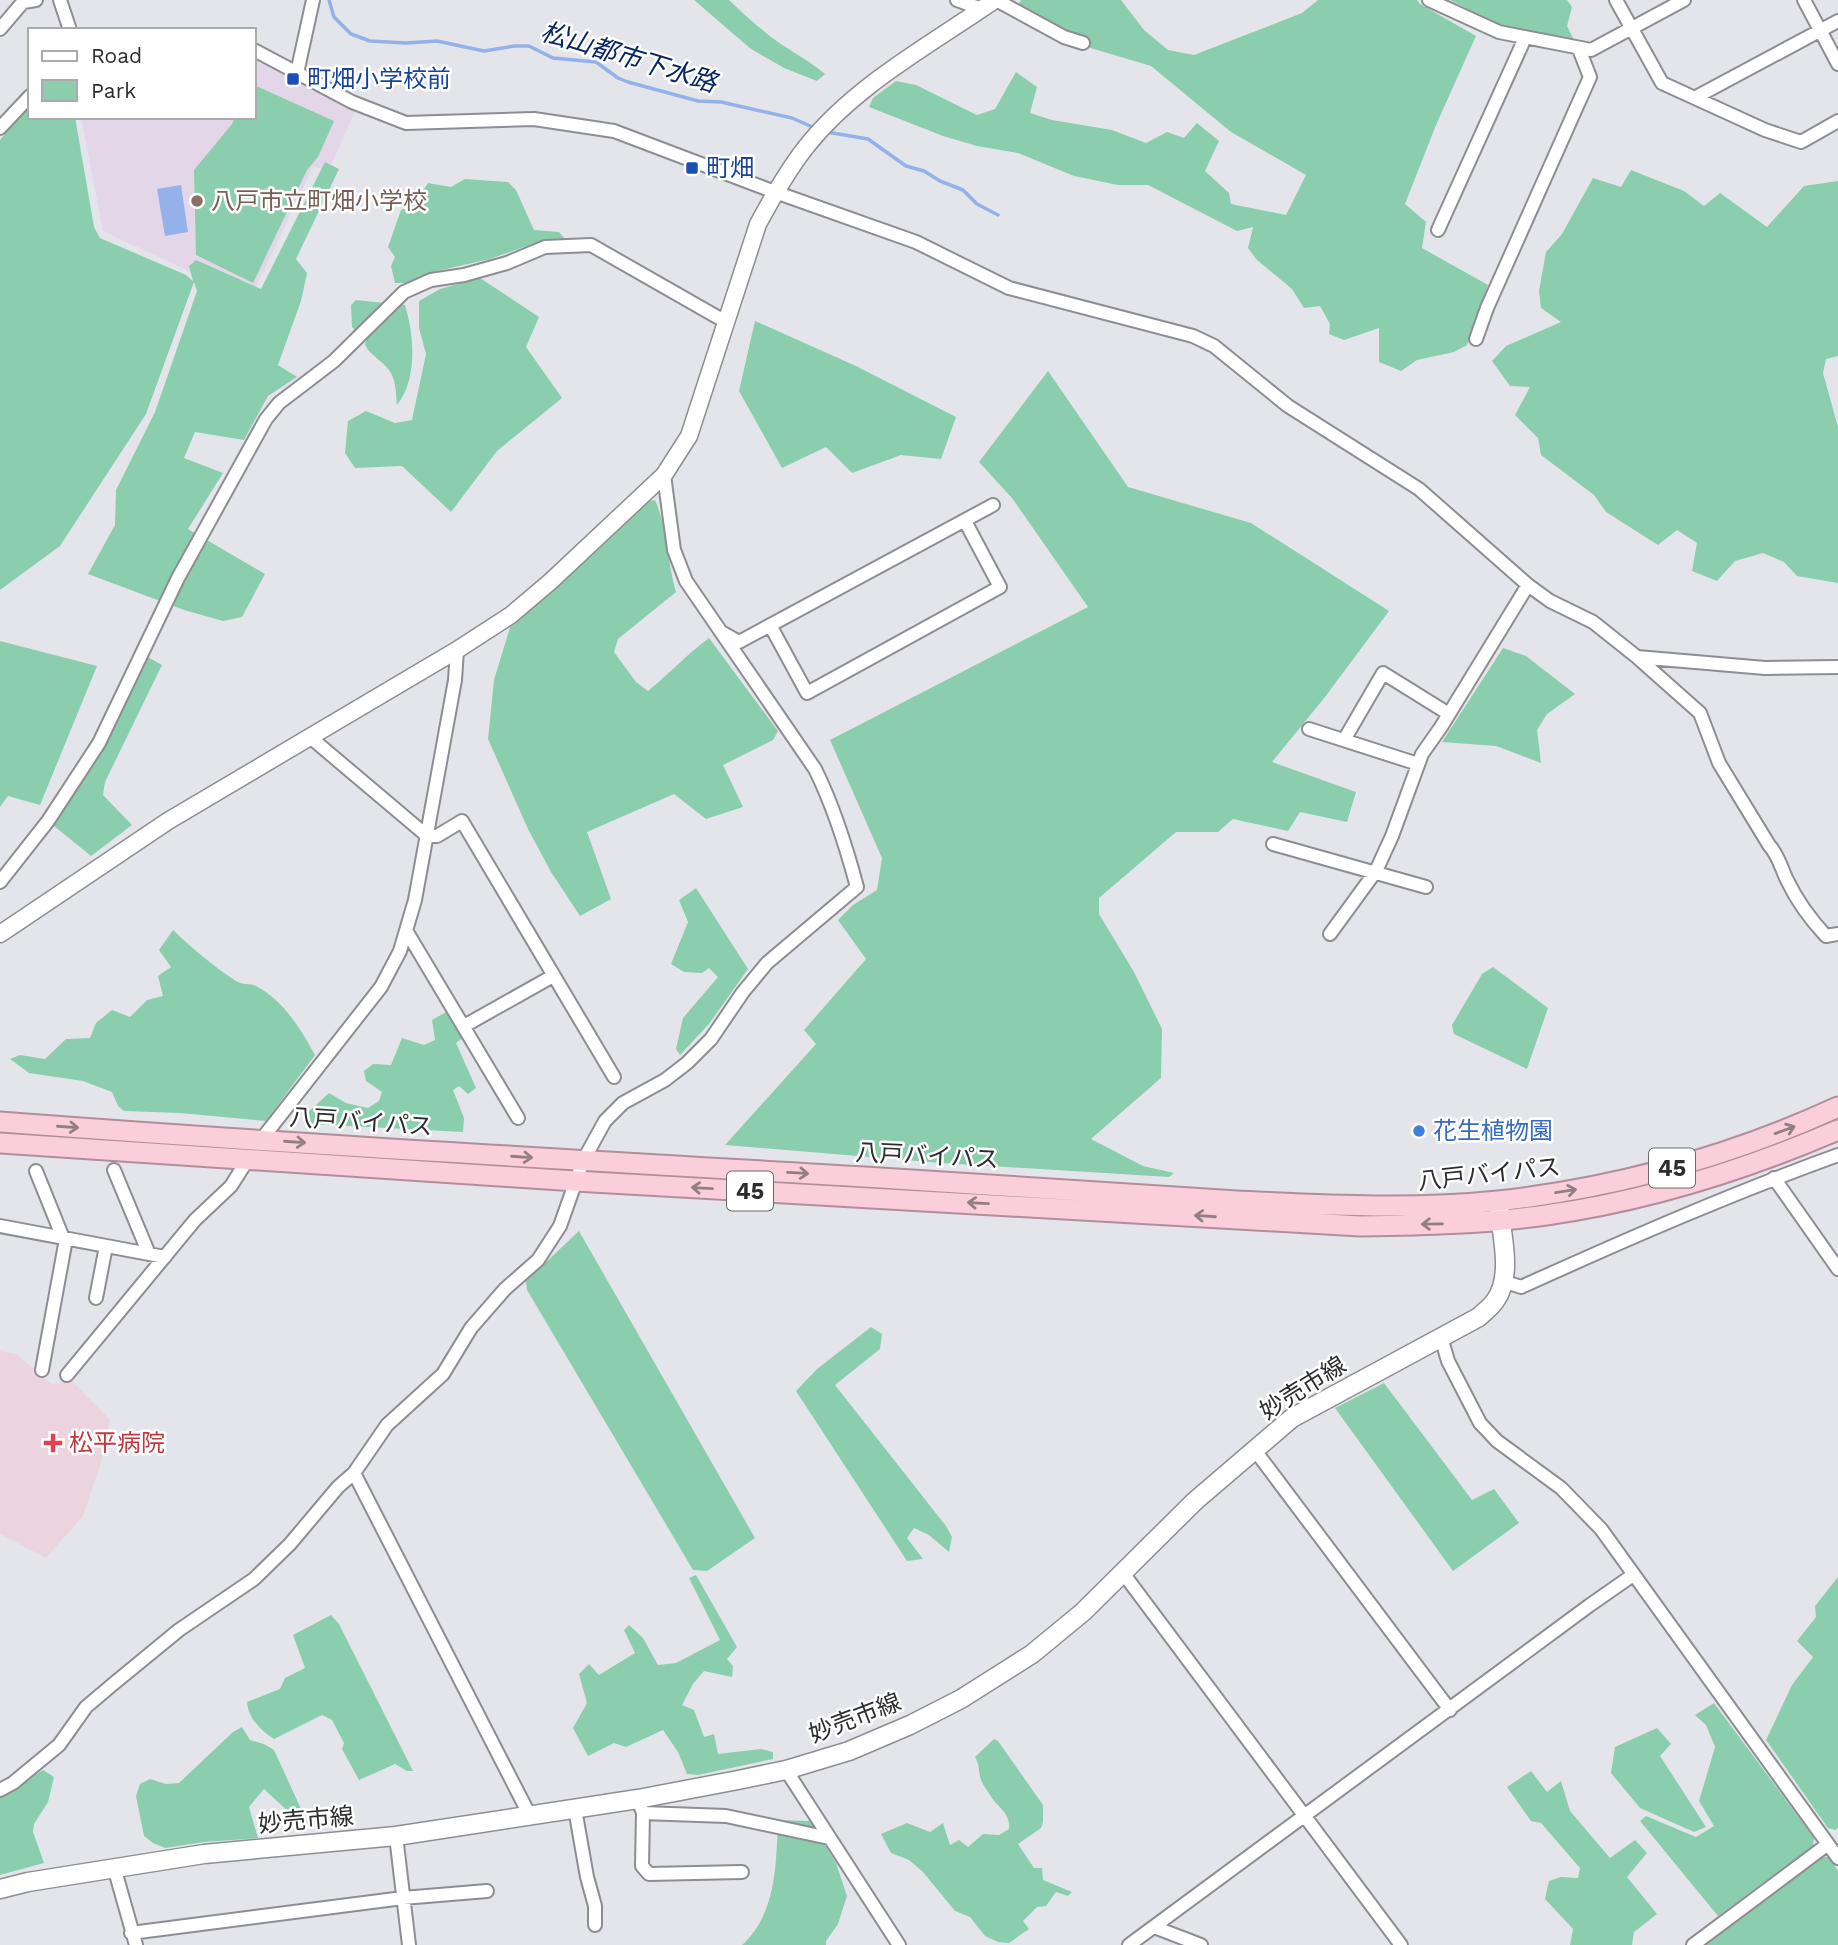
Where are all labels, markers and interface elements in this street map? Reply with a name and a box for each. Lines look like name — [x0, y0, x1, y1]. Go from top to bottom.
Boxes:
water label: 松山都市下水路 — [538, 16, 722, 99]
legend — [28, 28, 256, 119]
text: Road — [91, 43, 142, 68]
place label: 町畑小学校前 — [307, 65, 451, 93]
marker: 町畑小学校前 — [285, 71, 301, 87]
text: Park — [91, 78, 136, 103]
place label: 町畑 — [706, 154, 754, 182]
marker: 町畑 — [684, 160, 700, 176]
place label: 八戸市立町畑小学校 — [211, 187, 427, 215]
marker: 八戸市立町畑小学校 — [189, 193, 205, 209]
street label: 八戸バイパス — [288, 1103, 434, 1141]
place label: 花生植物園 — [1433, 1117, 1553, 1145]
one-way arrow — [56, 1121, 79, 1134]
marker: 花生植物園 — [1411, 1123, 1427, 1139]
one-way arrow — [1773, 1123, 1795, 1135]
one-way arrow — [283, 1136, 306, 1149]
street label: 八戸バイパス — [855, 1138, 999, 1174]
road number: 45 — [1649, 1148, 1695, 1188]
one-way arrow — [510, 1150, 533, 1163]
street label: 八戸バイパス — [1416, 1153, 1562, 1195]
one-way arrow — [786, 1166, 809, 1179]
road number: 45 — [727, 1172, 773, 1210]
one-way arrow — [691, 1181, 714, 1194]
one-way arrow — [1554, 1184, 1577, 1197]
one-way arrow — [967, 1197, 990, 1210]
one-way arrow — [1194, 1209, 1217, 1222]
one-way arrow — [1421, 1218, 1444, 1231]
street label: 妙売市線 — [1255, 1351, 1351, 1425]
place label: 松平病院 — [69, 1429, 165, 1457]
marker: 松平病院 — [43, 1433, 63, 1453]
street label: 妙売市線 — [805, 1688, 905, 1748]
street label: 妙売市線 — [257, 1802, 355, 1838]

